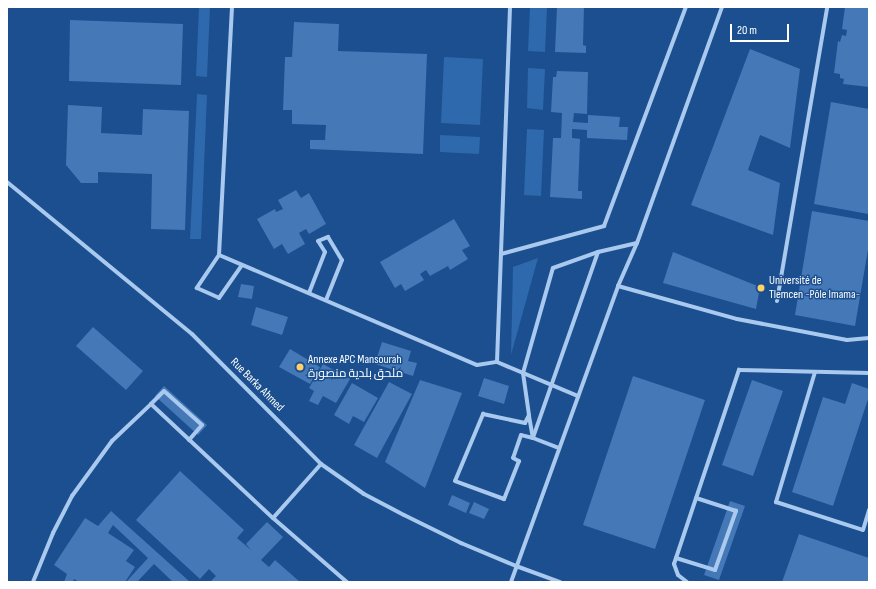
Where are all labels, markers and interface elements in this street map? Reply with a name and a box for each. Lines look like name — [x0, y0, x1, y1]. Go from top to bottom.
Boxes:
scale bar — [732, 16, 791, 42]
text: 20 m — [737, 23, 757, 38]
place label: Université de Tlemcen -Pôle Imama- — [769, 274, 860, 302]
marker: Université de Tlemcen -Pôle Imama- — [756, 283, 766, 293]
place label: Annexe APC Mansourah ملحق بلدية منصورة — [308, 353, 403, 381]
street label: Rue Barka Ahmed — [227, 355, 287, 415]
marker: Annexe APC Mansourah ملحق بلدية منصورة — [295, 362, 305, 372]

